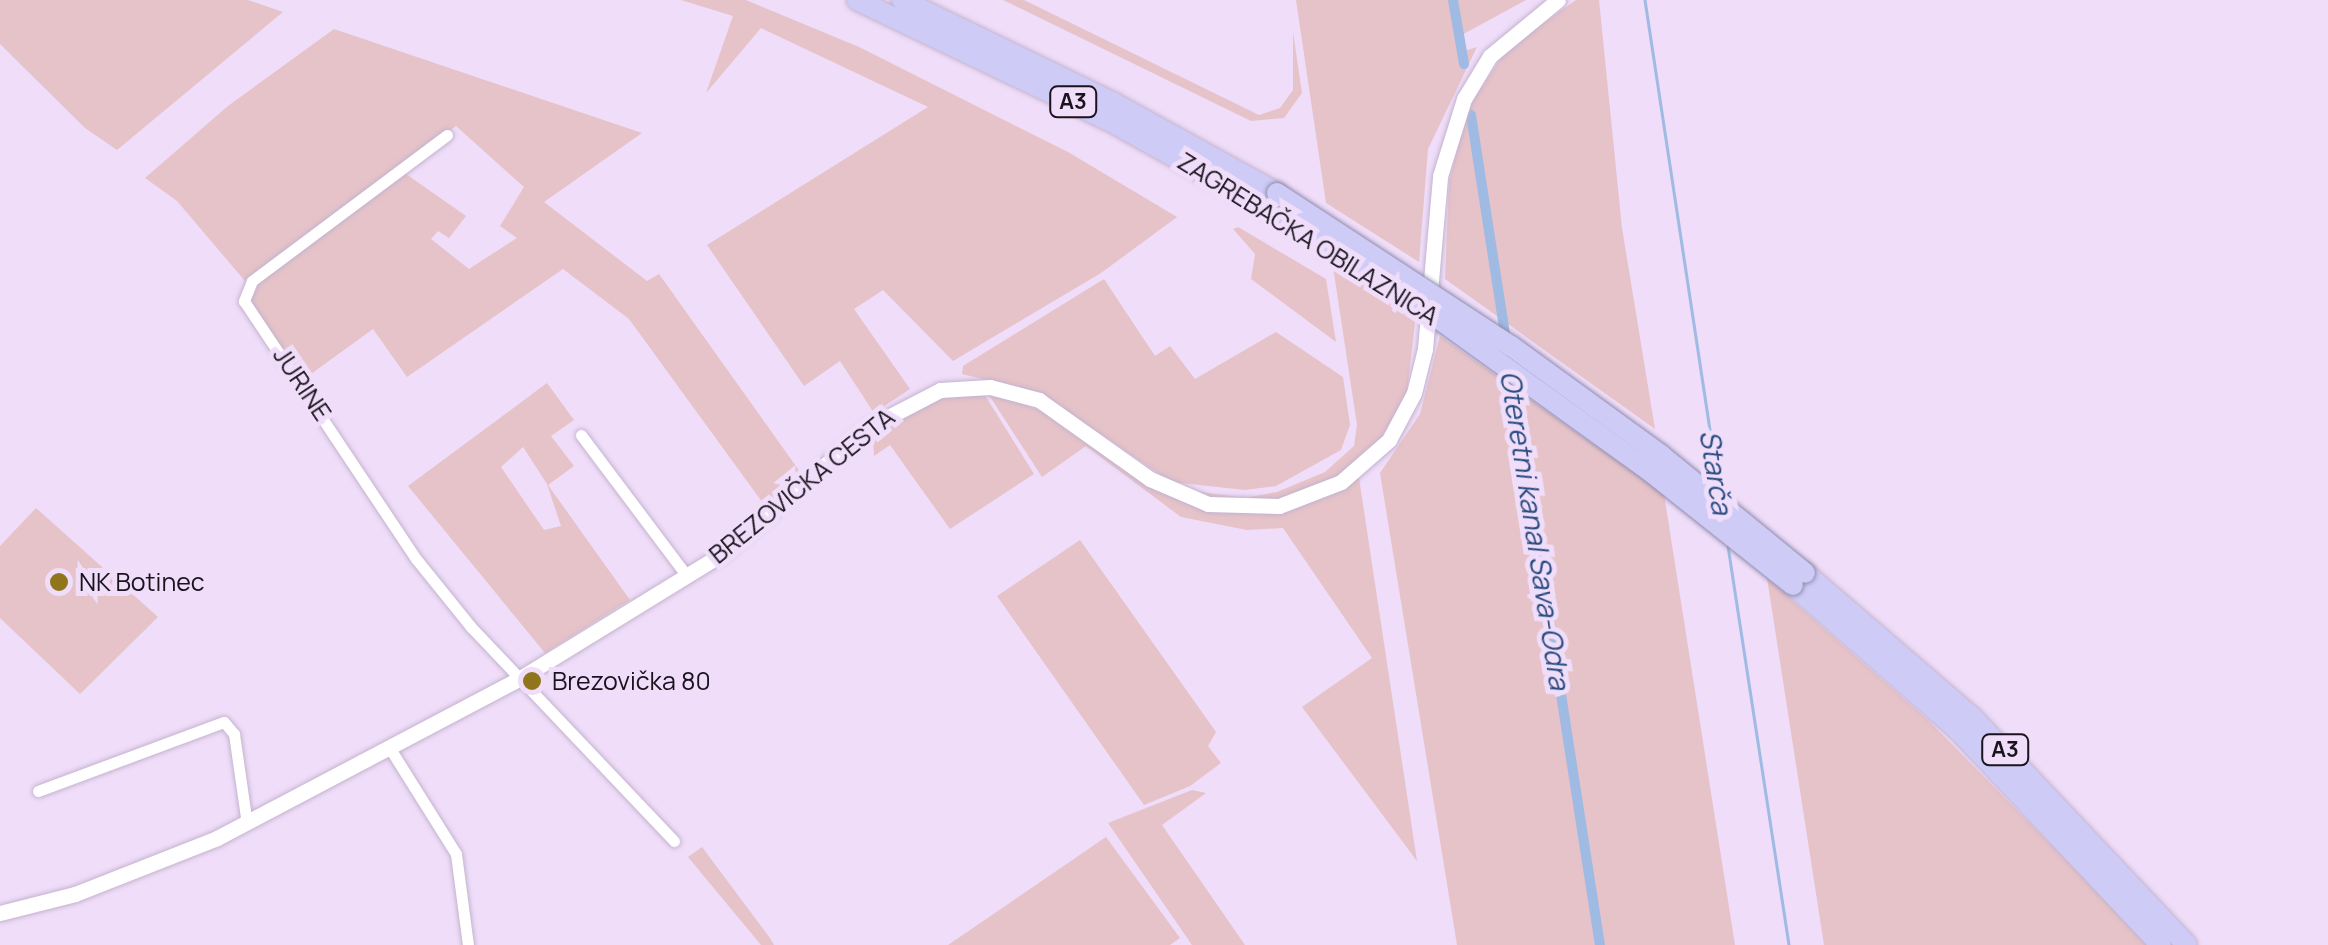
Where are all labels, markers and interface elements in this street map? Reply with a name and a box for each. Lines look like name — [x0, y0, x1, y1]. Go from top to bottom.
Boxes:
road number: A3 — [1048, 85, 1098, 119]
street label: ZAGREBAČKA OBILAZNICA — [1172, 146, 1444, 332]
street label: JURINE — [267, 342, 337, 426]
water label: Oteretni kanal Sava-Odra — [1494, 368, 1578, 692]
street label: BREZOVIČKA CESTA — [703, 402, 901, 570]
water label: Starča — [1694, 427, 1740, 517]
place label: NK Botinec — [79, 567, 205, 597]
marker: NK Botinec — [48, 571, 70, 593]
place label: Brezovička 80 — [552, 666, 711, 696]
marker: Brezovička 80 — [521, 670, 543, 692]
road number: A3 — [1980, 733, 2030, 767]

